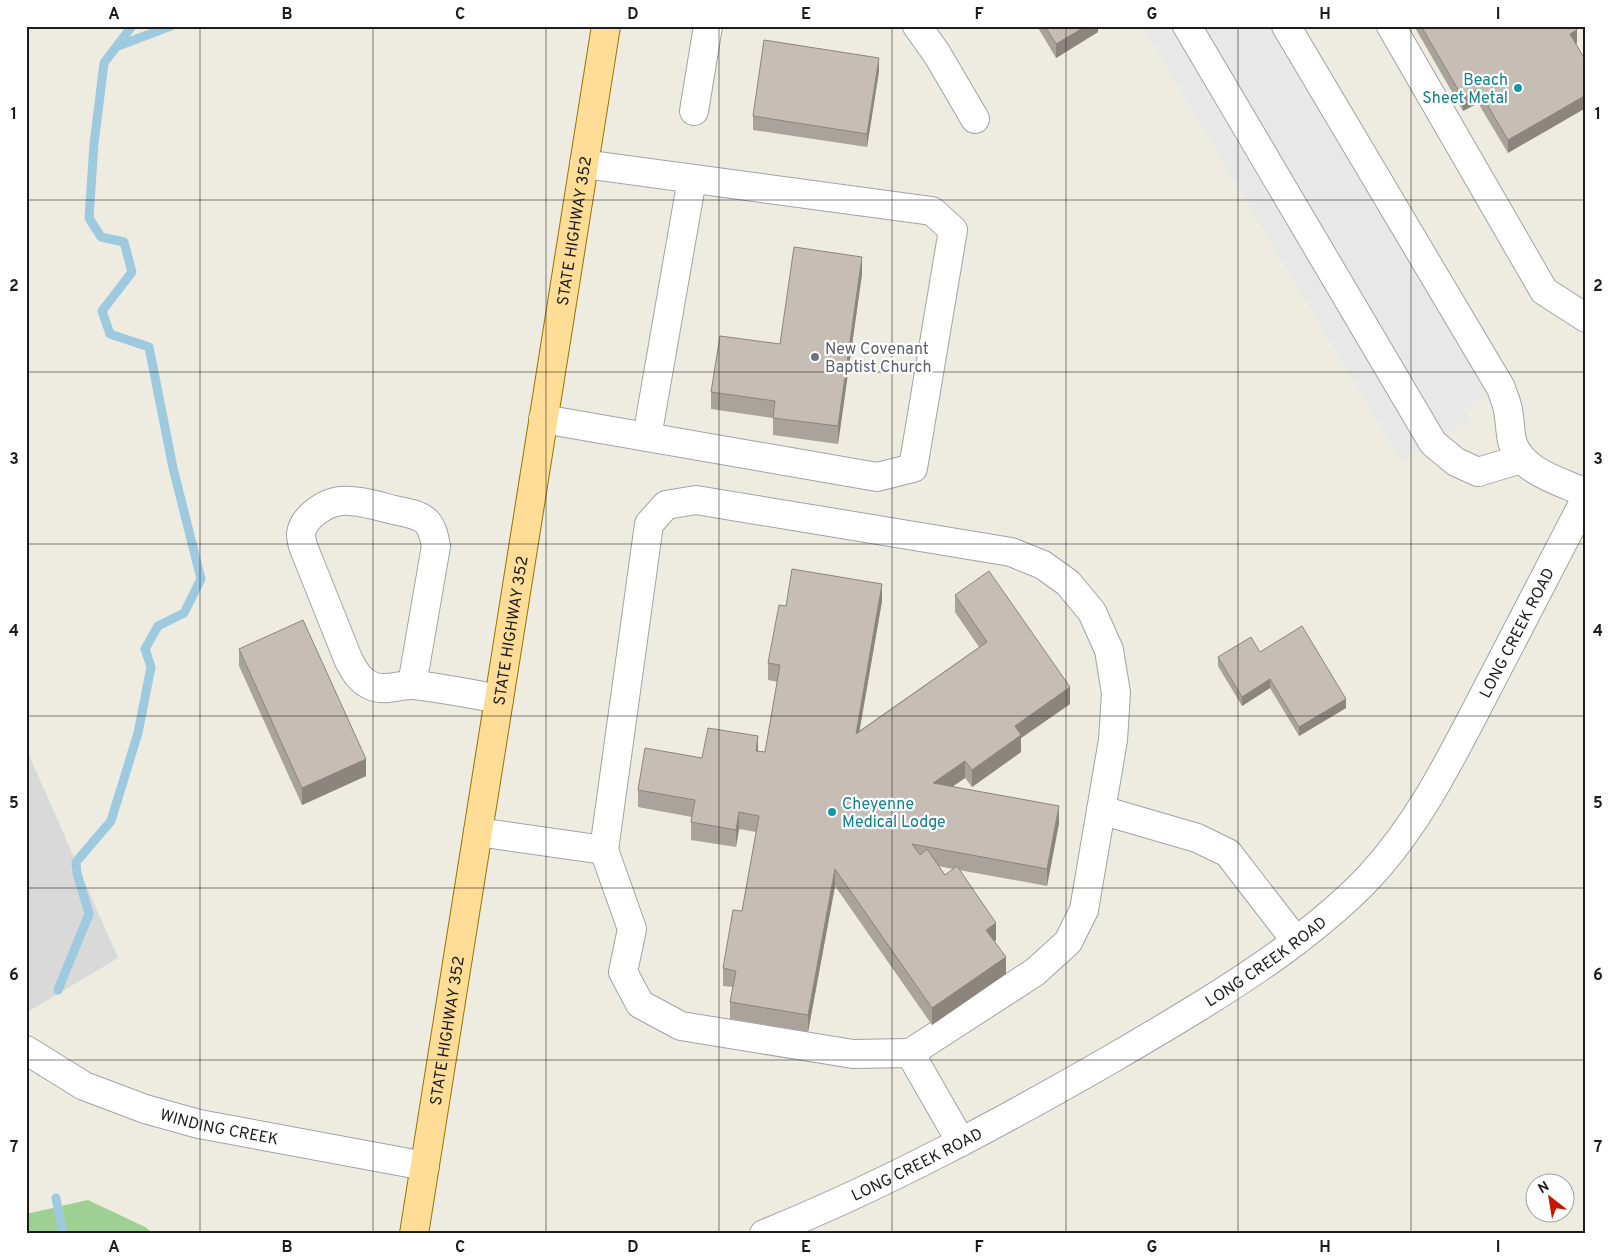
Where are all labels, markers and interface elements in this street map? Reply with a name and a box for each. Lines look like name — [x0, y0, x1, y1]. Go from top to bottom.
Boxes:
text: A — [108, 5, 120, 25]
text: B — [281, 5, 293, 25]
text: C — [455, 5, 465, 25]
text: D — [627, 5, 639, 25]
text: E — [801, 5, 811, 25]
text: F — [974, 5, 984, 25]
text: G — [1147, 5, 1157, 25]
text: H — [1319, 5, 1331, 25]
text: I — [1496, 5, 1500, 25]
place label: Beach Sheet Metal — [1422, 71, 1508, 109]
marker: Beach Sheet Metal — [1512, 82, 1524, 94]
text: 1 — [11, 105, 17, 125]
text: 1 — [1595, 105, 1601, 125]
street label: STATE HIGHWAY 352 — [554, 155, 597, 307]
text: 2 — [9, 277, 19, 297]
text: 2 — [1593, 277, 1603, 297]
place label: New Covenant Baptist Church — [825, 340, 931, 378]
marker: New Covenant Baptist Church — [809, 351, 821, 363]
text: 3 — [9, 450, 19, 470]
text: 3 — [1593, 450, 1603, 470]
street label: STATE HIGHWAY 352 — [490, 555, 534, 707]
street label: LONG CREEK ROAD — [1476, 565, 1560, 702]
text: 4 — [9, 622, 19, 642]
text: 4 — [1593, 622, 1603, 642]
text: 5 — [9, 794, 19, 814]
text: 5 — [1593, 794, 1603, 814]
place label: Cheyenne Medical Lodge — [842, 795, 946, 833]
marker: Cheyenne Medical Lodge — [826, 806, 838, 818]
street label: LONG CREEK ROAD — [1202, 913, 1332, 1012]
street label: STATE HIGHWAY 352 — [427, 955, 470, 1107]
text: 6 — [9, 966, 19, 986]
text: 6 — [1593, 966, 1603, 986]
street label: WINDING CREEK — [157, 1106, 280, 1151]
street label: LONG CREEK ROAD — [849, 1124, 986, 1207]
text: 7 — [10, 1138, 18, 1158]
text: 7 — [1594, 1138, 1602, 1158]
north arrow — [1524, 1172, 1574, 1222]
text: N — [1535, 1178, 1553, 1198]
text: A — [108, 1238, 120, 1258]
text: B — [281, 1238, 293, 1258]
text: C — [455, 1238, 465, 1258]
text: D — [627, 1238, 639, 1258]
text: E — [801, 1238, 811, 1258]
text: F — [974, 1238, 984, 1258]
text: G — [1147, 1238, 1157, 1258]
text: H — [1319, 1238, 1331, 1258]
text: I — [1496, 1238, 1500, 1258]

